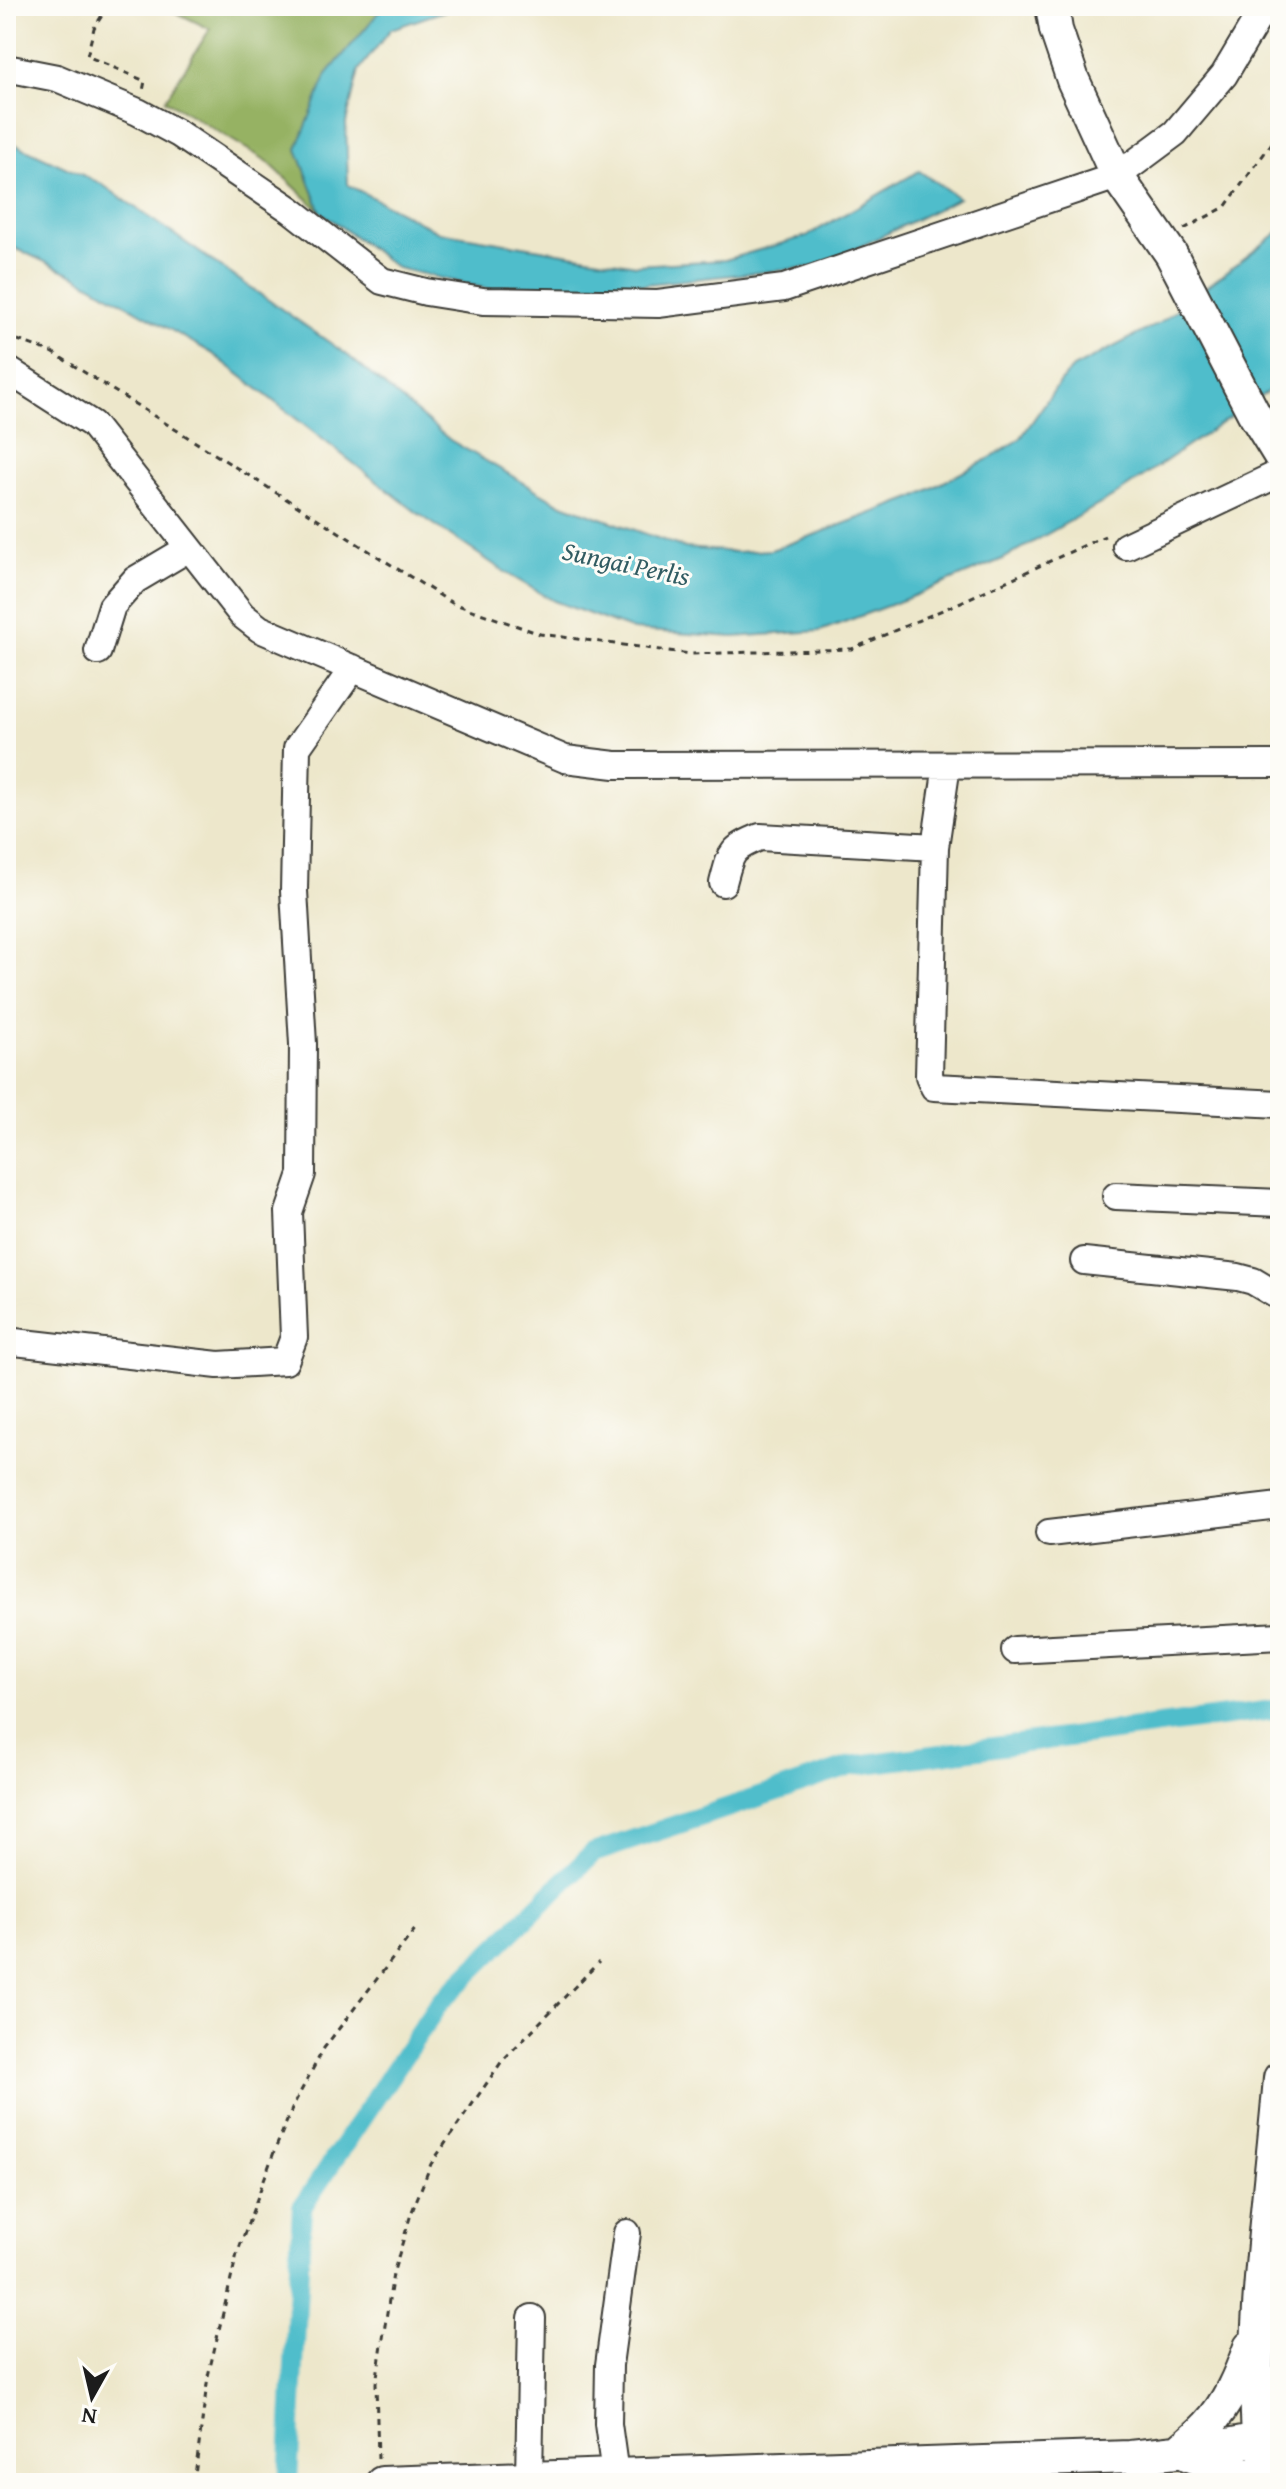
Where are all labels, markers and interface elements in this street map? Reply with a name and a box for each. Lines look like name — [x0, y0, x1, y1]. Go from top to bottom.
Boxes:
water label: Sungai Perlis — [559, 531, 694, 596]
north arrow — [52, 2357, 132, 2437]
text: N — [79, 2400, 99, 2434]

